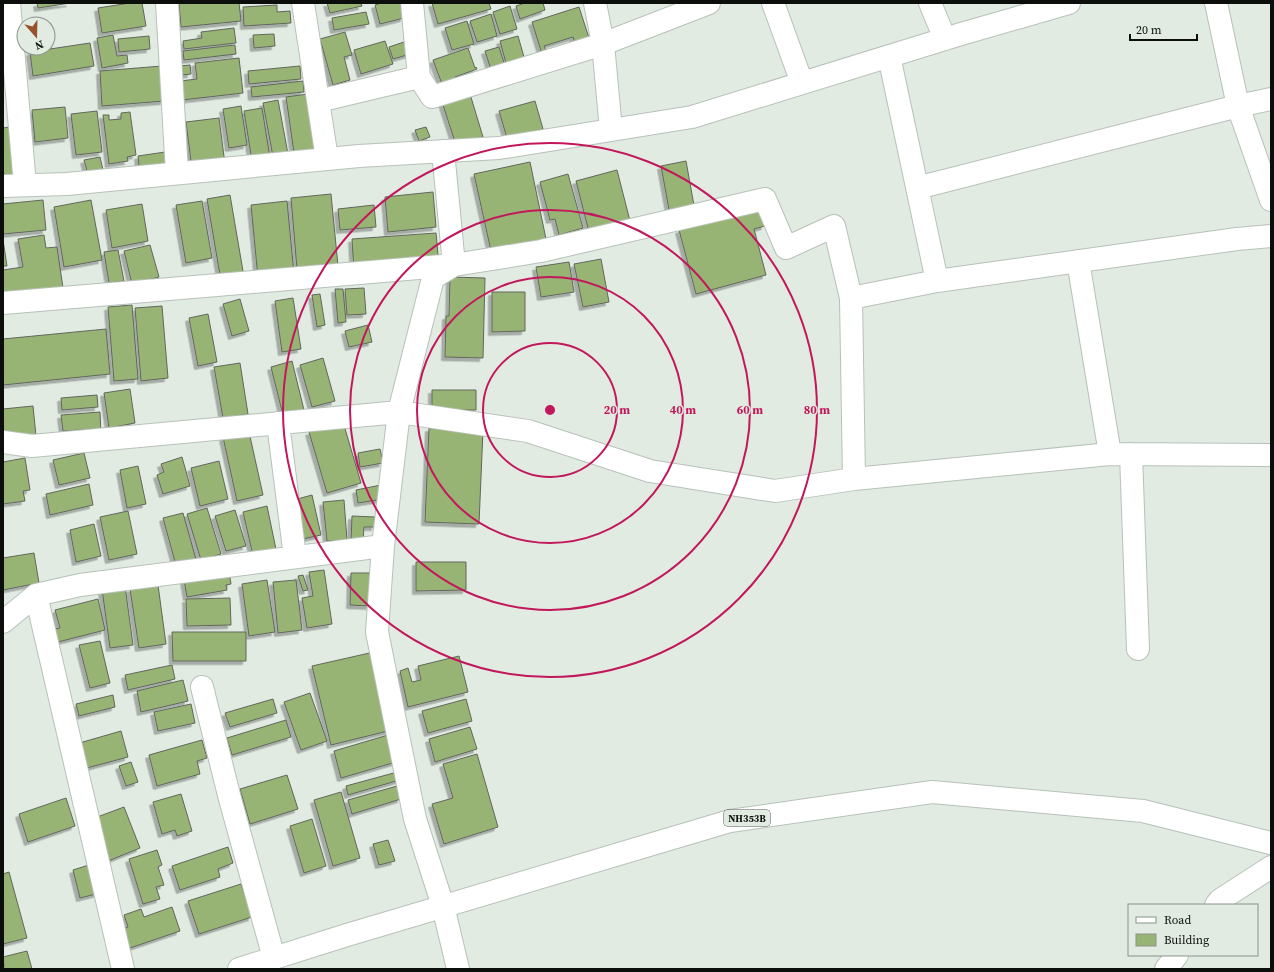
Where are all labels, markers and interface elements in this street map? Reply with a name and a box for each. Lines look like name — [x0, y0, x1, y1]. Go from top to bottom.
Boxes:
north arrow — [16, 16, 56, 56]
scale bar — [1130, 16, 1197, 42]
text: 20 m — [1136, 22, 1162, 38]
text: N — [33, 37, 46, 53]
text: 20 m — [604, 402, 630, 418]
text: 40 m — [670, 402, 696, 418]
text: 60 m — [737, 402, 763, 418]
text: 80 m — [804, 402, 830, 418]
centre of rings — [543, 403, 557, 417]
road number: NH353B — [724, 810, 770, 826]
legend — [1128, 904, 1258, 956]
text: Road — [1164, 912, 1191, 928]
text: Building — [1164, 932, 1209, 948]

